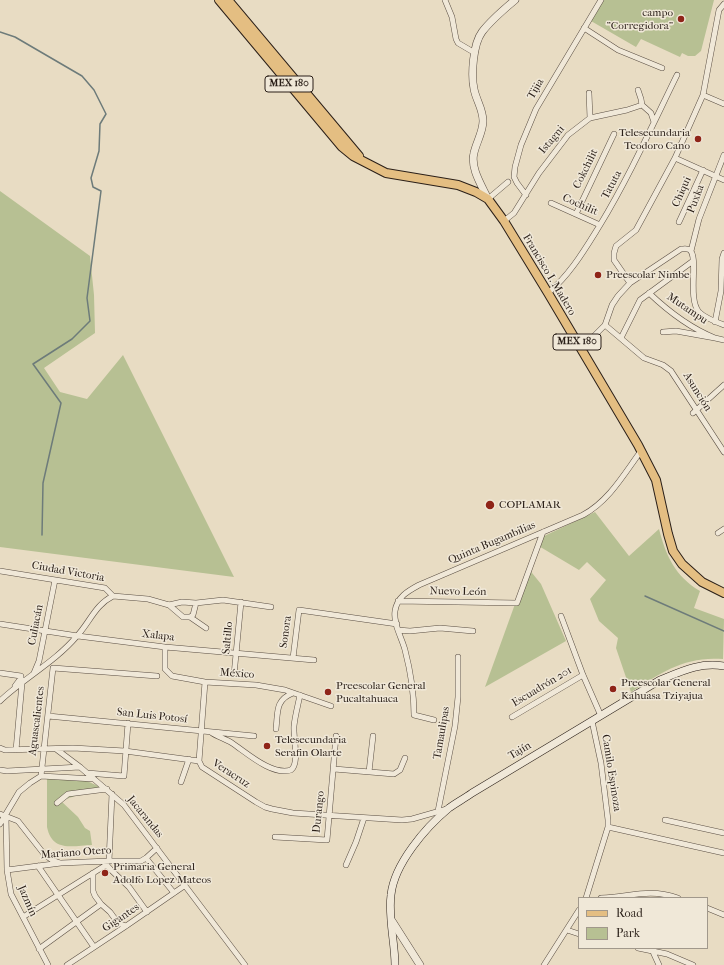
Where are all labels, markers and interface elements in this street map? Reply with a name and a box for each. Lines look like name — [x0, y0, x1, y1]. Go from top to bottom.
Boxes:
place label: campo "Corregidora" — [607, 6, 673, 32]
marker: campo "Corregidora" — [676, 14, 686, 24]
road number: MEX 180 — [265, 76, 313, 92]
street label: Tijia — [525, 76, 547, 102]
street label: Istagni — [536, 123, 568, 157]
place label: Telesecundaria Teodoro Cano — [619, 126, 690, 152]
marker: Telesecundaria Teodoro Cano — [693, 134, 703, 144]
street label: Cokchilit — [571, 147, 601, 191]
street label: Tatuta — [599, 168, 625, 202]
street label: Chiqui — [669, 175, 695, 209]
street label: Puxka — [685, 183, 707, 215]
street label: Cochilit — [560, 191, 600, 219]
street label: Francisco I. Madero — [520, 232, 578, 318]
place label: Preescolar Nimbe — [606, 268, 689, 282]
marker: Preescolar Nimbe — [593, 270, 603, 280]
street label: Mutampu — [664, 291, 710, 327]
road number: MEX 180 — [553, 334, 601, 350]
street label: Asunción — [680, 370, 714, 414]
place label: COPLAMAR — [499, 498, 561, 512]
marker: COPLAMAR — [484, 499, 496, 511]
street label: Quinta Bugambilias — [446, 519, 538, 567]
street label: Ciudad Victoria — [31, 559, 105, 585]
street label: Nuevo León — [429, 585, 487, 599]
street label: Culiacán — [26, 603, 46, 647]
street label: Sonora — [277, 615, 295, 649]
street label: Saltillo — [220, 621, 236, 655]
street label: Xalapa — [141, 627, 175, 645]
street label: Escuadrón 201 — [510, 664, 574, 710]
street label: México — [219, 666, 255, 682]
place label: Preescolar General Kahuasa Tziyajua — [621, 676, 711, 702]
place label: Preescolar General Pucaltahuaca — [336, 679, 426, 705]
marker: Preescolar General Kahuasa Tziyajua — [608, 684, 618, 694]
street label: Aguascalientes — [26, 686, 48, 756]
marker: Preescolar General Pucaltahuaca — [323, 687, 333, 697]
street label: San Luis Potosí — [116, 706, 188, 726]
street label: Tamaulipas — [431, 706, 453, 760]
place label: Telesecundaria Serafin Olarte — [275, 733, 346, 759]
street label: Camilo Espinoza — [598, 734, 624, 812]
street label: Tajín — [506, 739, 534, 763]
marker: Telesecundaria Serafin Olarte — [262, 741, 272, 751]
street label: Veracruz — [210, 757, 252, 791]
street label: Durango — [310, 790, 328, 834]
street label: Jacarandas — [124, 793, 166, 841]
street label: Mariano Otero — [40, 844, 112, 862]
place label: Primaria General Adolfo Lopez Mateos — [113, 860, 211, 886]
marker: Primaria General Adolfo Lopez Mateos — [100, 868, 110, 878]
street label: Jazmín — [14, 883, 40, 919]
legend — [578, 897, 708, 949]
street label: Gigantes — [100, 901, 142, 935]
text: Road — [616, 906, 643, 920]
text: Park — [616, 926, 640, 940]

